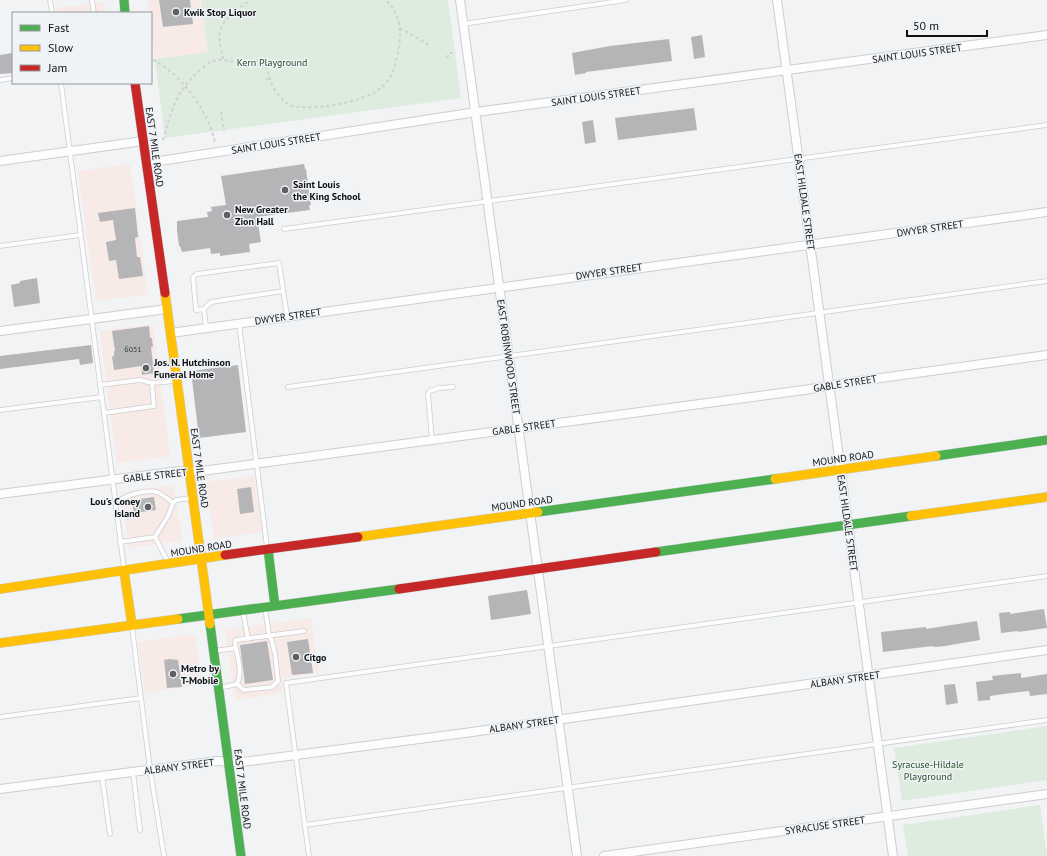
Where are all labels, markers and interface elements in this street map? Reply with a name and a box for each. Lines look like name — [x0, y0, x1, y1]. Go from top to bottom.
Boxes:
place label: Kwik Stop Liquor — [184, 6, 257, 19]
marker: Kwik Stop Liquor — [171, 7, 181, 17]
legend — [12, 12, 152, 84]
scale bar — [907, 12, 987, 38]
text: 50 m — [913, 18, 939, 33]
text: Fast — [48, 20, 69, 35]
text: Slow — [48, 40, 73, 55]
street label: SAINT LOUIS STREET — [871, 41, 963, 66]
park label: Kern Playground — [237, 56, 307, 69]
text: Jam — [47, 60, 67, 75]
street label: SAINT LOUIS STREET — [550, 84, 642, 109]
street label: EAST 7 MILE ROAD — [142, 106, 167, 188]
street label: SAINT LOUIS STREET — [230, 130, 322, 157]
street label: EAST HILDALE STREET — [791, 153, 818, 252]
place label: Saint Louis the King School — [293, 178, 361, 203]
marker: Saint Louis the King School — [280, 185, 290, 195]
place label: New Greater Zion Hall — [235, 203, 288, 228]
marker: New Greater Zion Hall — [222, 210, 232, 220]
street label: DWYER STREET — [896, 217, 965, 240]
street label: DWYER STREET — [575, 260, 644, 283]
street label: EAST ROBINWOOD STREET — [494, 299, 523, 416]
street label: DWYER STREET — [254, 305, 323, 328]
house number: 6051 — [124, 344, 142, 354]
place label: Jos. N. Hutchinson Funeral Home — [153, 356, 230, 381]
marker: Jos. N. Hutchinson Funeral Home — [141, 363, 151, 373]
street label: GABLE STREET — [812, 372, 878, 395]
street label: GABLE STREET — [491, 417, 557, 438]
street label: EAST 7 MILE ROAD — [187, 427, 212, 509]
street label: MOUND ROAD — [812, 448, 875, 469]
street label: GABLE STREET — [123, 466, 188, 485]
street label: EAST HILDALE STREET — [834, 474, 861, 573]
street label: MOUND ROAD — [491, 493, 554, 514]
place label: Lou's Coney Island — [90, 495, 140, 520]
marker: Lou's Coney Island — [143, 502, 153, 512]
street label: MOUND ROAD — [170, 537, 233, 560]
place label: Citgo — [304, 651, 327, 664]
marker: Citgo — [291, 652, 301, 662]
place label: Metro by T-Mobile — [181, 662, 219, 687]
street label: ALBANY STREET — [809, 668, 881, 691]
marker: Metro by T-Mobile — [168, 669, 178, 679]
street label: ALBANY STREET — [488, 713, 560, 736]
street label: EAST 7 MILE ROAD — [231, 748, 254, 830]
street label: ALBANY STREET — [143, 756, 215, 777]
park label: Syracuse-Hildale Playground — [892, 758, 964, 783]
street label: SYRACUSE STREET — [784, 813, 866, 838]

